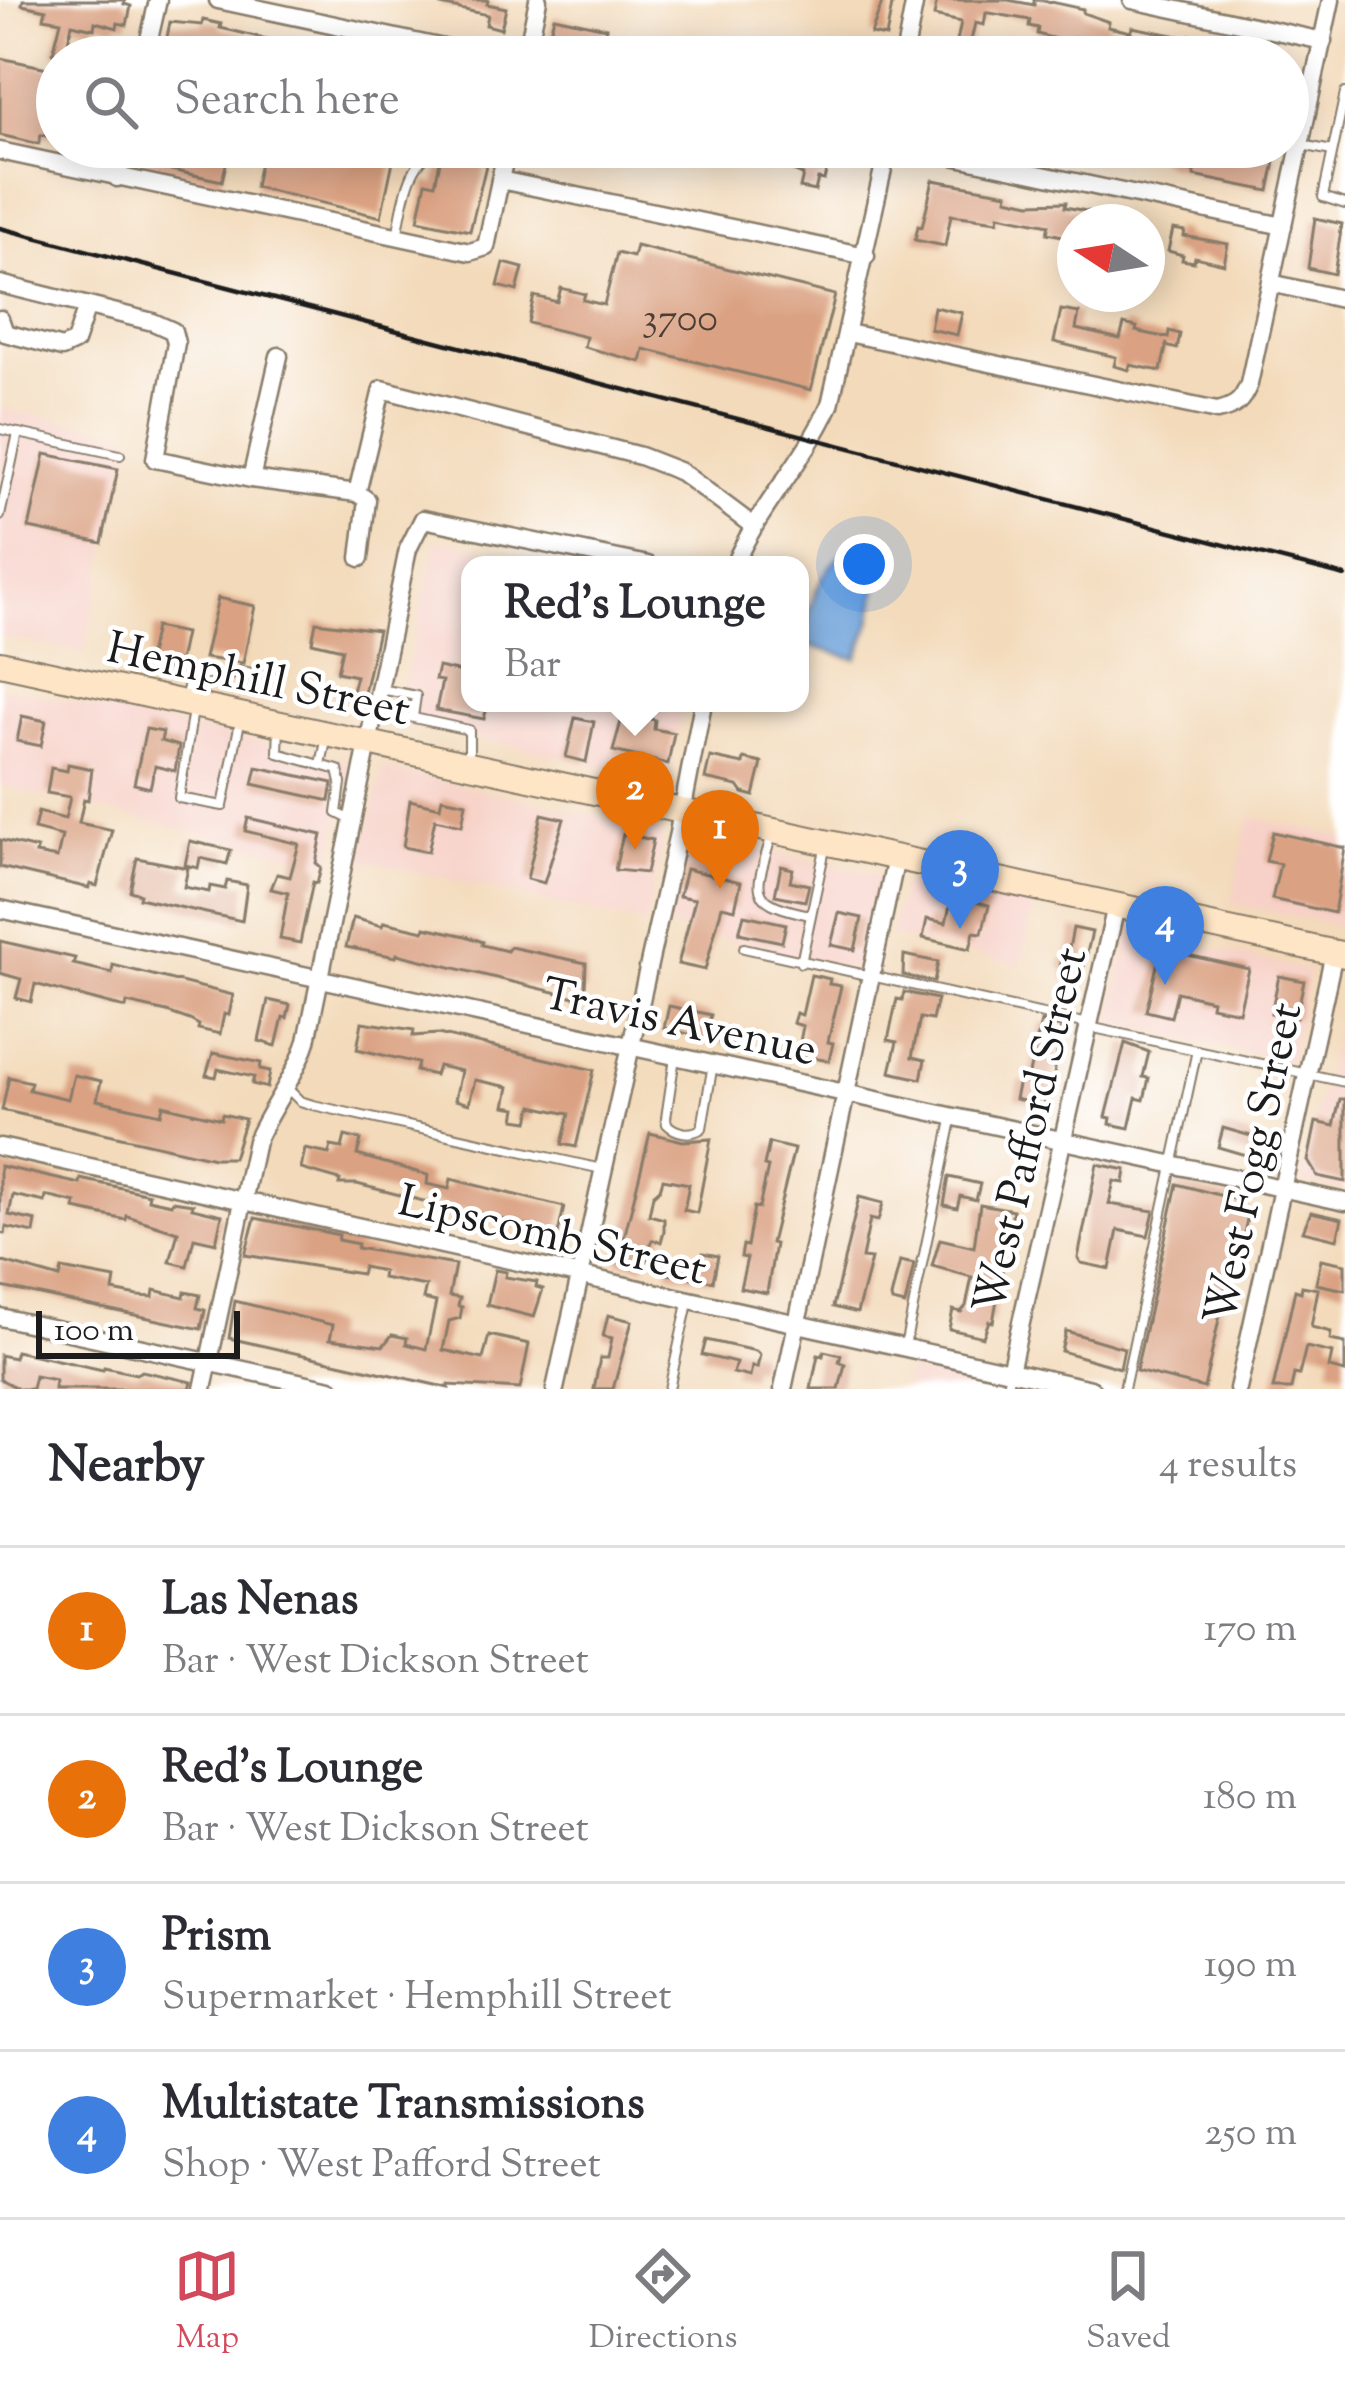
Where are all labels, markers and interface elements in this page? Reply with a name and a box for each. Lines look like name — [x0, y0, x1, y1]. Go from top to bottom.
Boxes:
search box — [36, 36, 1309, 168]
icon: search — [78, 69, 144, 135]
text: Search here — [174, 70, 400, 135]
north arrow — [1057, 204, 1165, 312]
house number: 3700 — [642, 293, 718, 349]
your location — [834, 534, 894, 594]
popup — [461, 556, 809, 712]
text: Red's Lounge — [504, 574, 766, 639]
street label: Hemphill Street — [100, 619, 415, 746]
text: Bar — [504, 639, 561, 695]
pin: 2 — [596, 751, 674, 850]
pin: 1 — [681, 790, 759, 889]
pin: 3 — [921, 830, 999, 929]
pin: 4 — [1126, 886, 1204, 985]
street label: West Pafford Street — [960, 942, 1107, 1321]
street label: Travis Avenue — [536, 965, 822, 1086]
street label: West Fogg Street — [1191, 997, 1322, 1331]
street label: Lipscomb Street — [391, 1171, 712, 1305]
scale bar — [36, 1305, 240, 1358]
text: 100 m — [54, 1308, 134, 1356]
text: Nearby — [48, 1431, 205, 1504]
text: 4 results — [1159, 1439, 1297, 1495]
text: Las Nenas — [162, 1570, 358, 1635]
text: 1 — [80, 1603, 94, 1659]
text: 170 m — [1204, 1603, 1297, 1659]
text: Bar · West Dickson Street — [162, 1635, 589, 1691]
text: Red's Lounge — [162, 1738, 423, 1803]
text: 2 — [78, 1771, 96, 1827]
text: 180 m — [1203, 1771, 1297, 1827]
text: Bar · West Dickson Street — [162, 1803, 589, 1859]
text: Prism — [162, 1906, 271, 1971]
text: 3 — [79, 1939, 95, 1995]
text: 190 m — [1204, 1939, 1297, 1995]
text: Supermarket · Hemphill Street — [162, 1971, 672, 2027]
text: Multistate Transmissions — [162, 2074, 645, 2139]
text: 4 — [77, 2107, 97, 2163]
text: 250 m — [1204, 2107, 1297, 2163]
text: Shop · West Pafford Street — [162, 2139, 601, 2195]
tab: Map — [174, 2243, 240, 2363]
tab: Directions — [589, 2243, 738, 2363]
tab: Saved — [1086, 2243, 1171, 2363]

